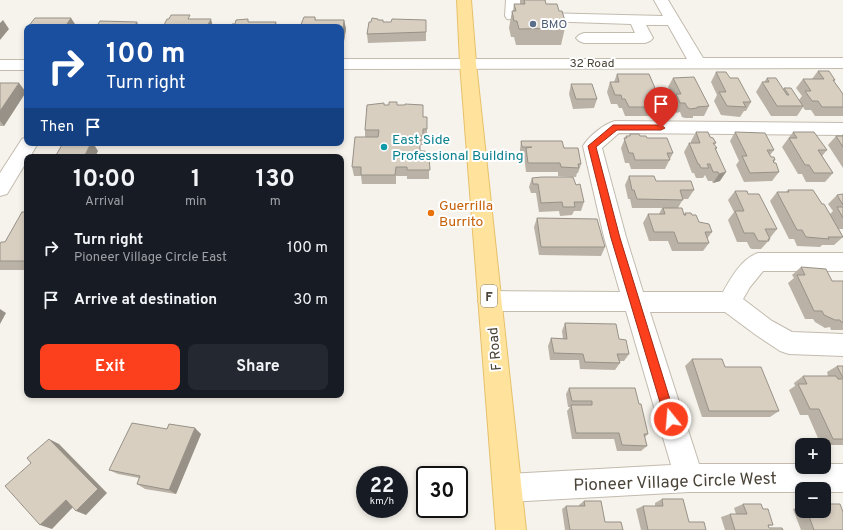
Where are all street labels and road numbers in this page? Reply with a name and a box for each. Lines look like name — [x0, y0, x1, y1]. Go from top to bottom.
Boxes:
street label: 32 Road — [570, 56, 614, 72]
road number: F — [481, 285, 497, 307]
street label: F Road — [485, 326, 506, 371]
street label: Pioneer Village Circle West — [573, 468, 777, 498]

